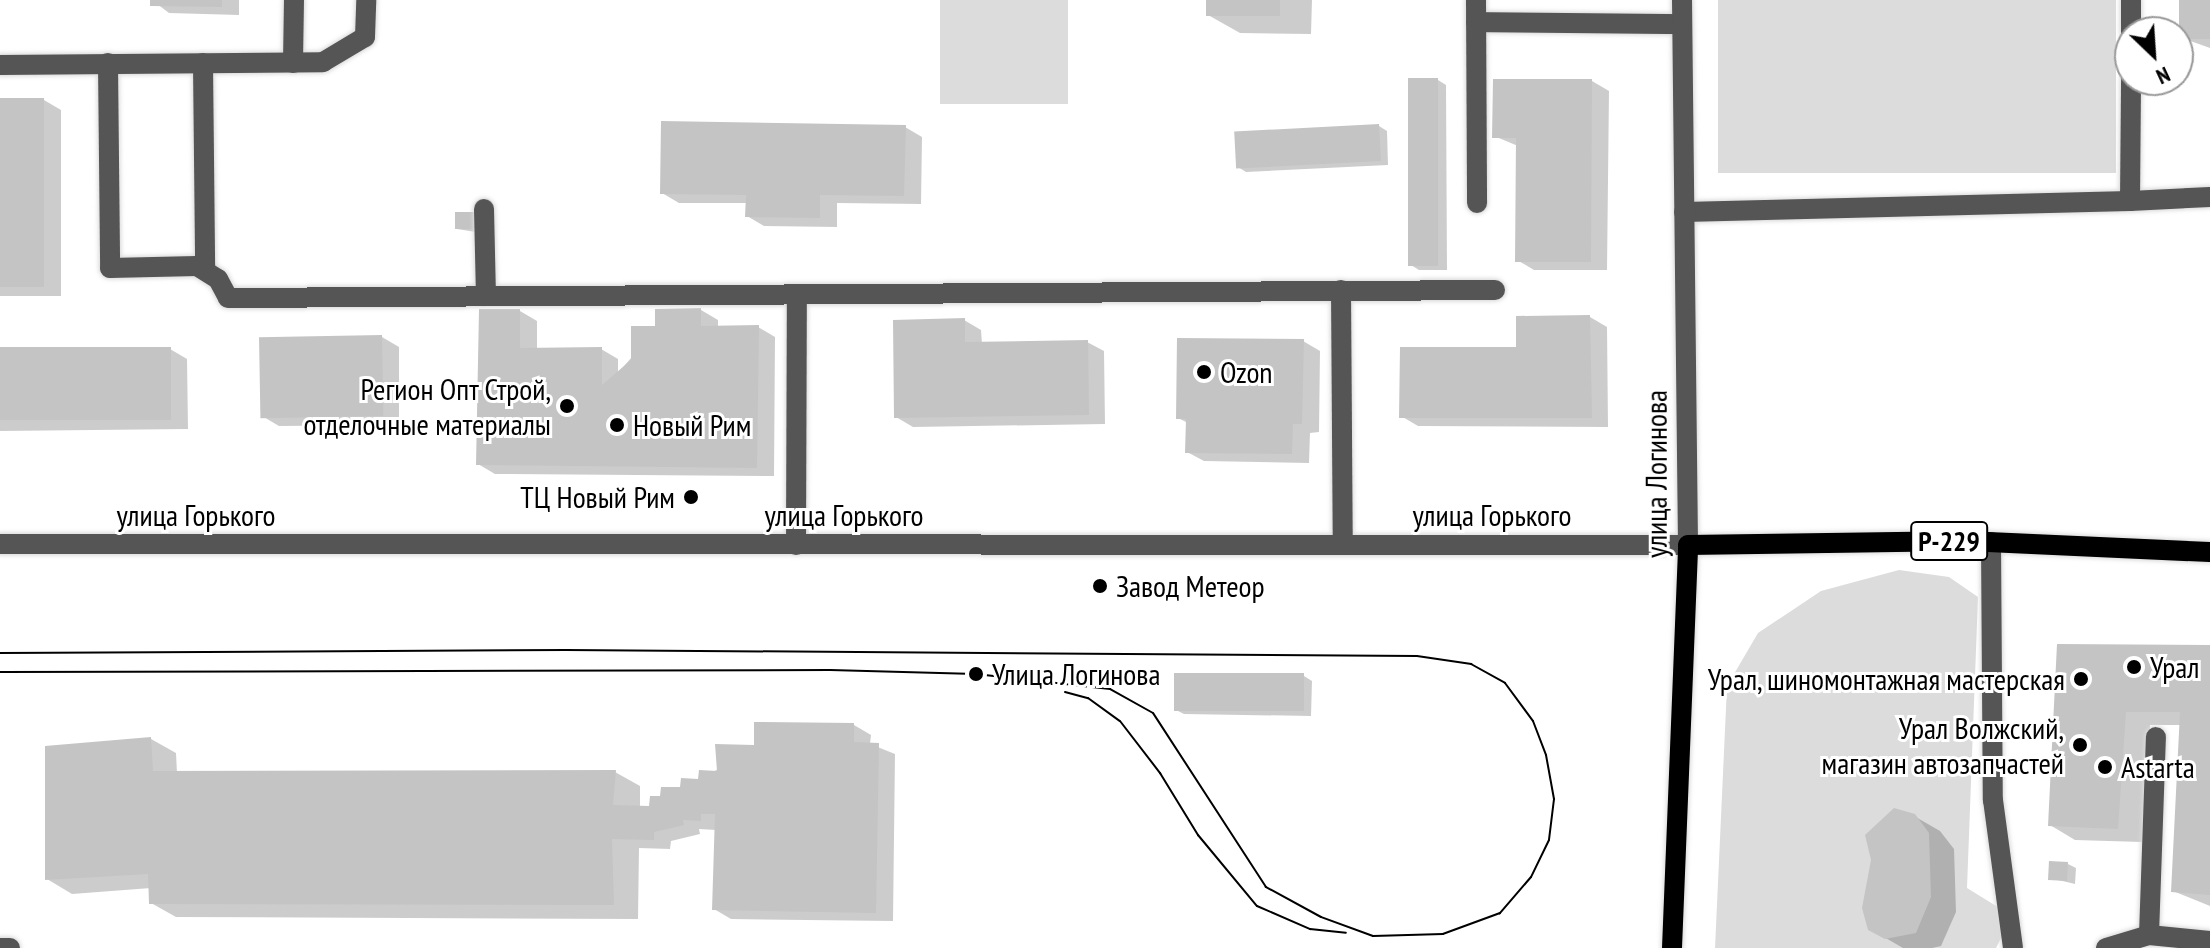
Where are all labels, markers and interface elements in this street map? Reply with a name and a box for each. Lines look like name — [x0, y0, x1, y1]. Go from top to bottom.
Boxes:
north arrow — [2114, 16, 2194, 96]
text: N — [2152, 61, 2175, 91]
place label: Ozon — [1220, 354, 1273, 390]
marker: Ozon — [1195, 363, 1213, 381]
place label: Регион Опт Строй, отделочные материалы — [303, 371, 551, 442]
street label: улица Логинова — [1638, 390, 1674, 558]
marker: Регион Опт Строй, отделочные материалы — [558, 397, 576, 415]
place label: Новый Рим — [633, 407, 751, 443]
marker: Новый Рим — [608, 416, 626, 434]
place label: ТЦ Новый Рим — [520, 479, 675, 515]
marker: ТЦ Новый Рим — [682, 488, 700, 506]
street label: улица Горького — [116, 497, 276, 533]
street label: улица Горького — [764, 497, 924, 533]
street label: улица Горького — [1412, 497, 1572, 533]
road number: Р-229 — [1909, 517, 1989, 565]
place label: Завод Метеор — [1116, 568, 1264, 604]
marker: Завод Метеор — [1091, 577, 1109, 595]
place label: Урал — [2150, 649, 2199, 685]
place label: Улица Логинова — [992, 656, 1160, 692]
marker: Урал — [2125, 658, 2143, 676]
place label: Урал, шиномонтажная мастерская — [1706, 661, 2065, 697]
marker: Улица Логинова — [967, 665, 985, 683]
marker: Урал, шиномонтажная мастерская — [2072, 670, 2090, 688]
place label: Урал Волжский, магазин автозапчастей — [1822, 710, 2064, 780]
marker: Урал Волжский, магазин автозапчастей — [2071, 736, 2089, 754]
place label: Astarta — [2121, 749, 2195, 785]
marker: Astarta — [2096, 758, 2114, 776]

